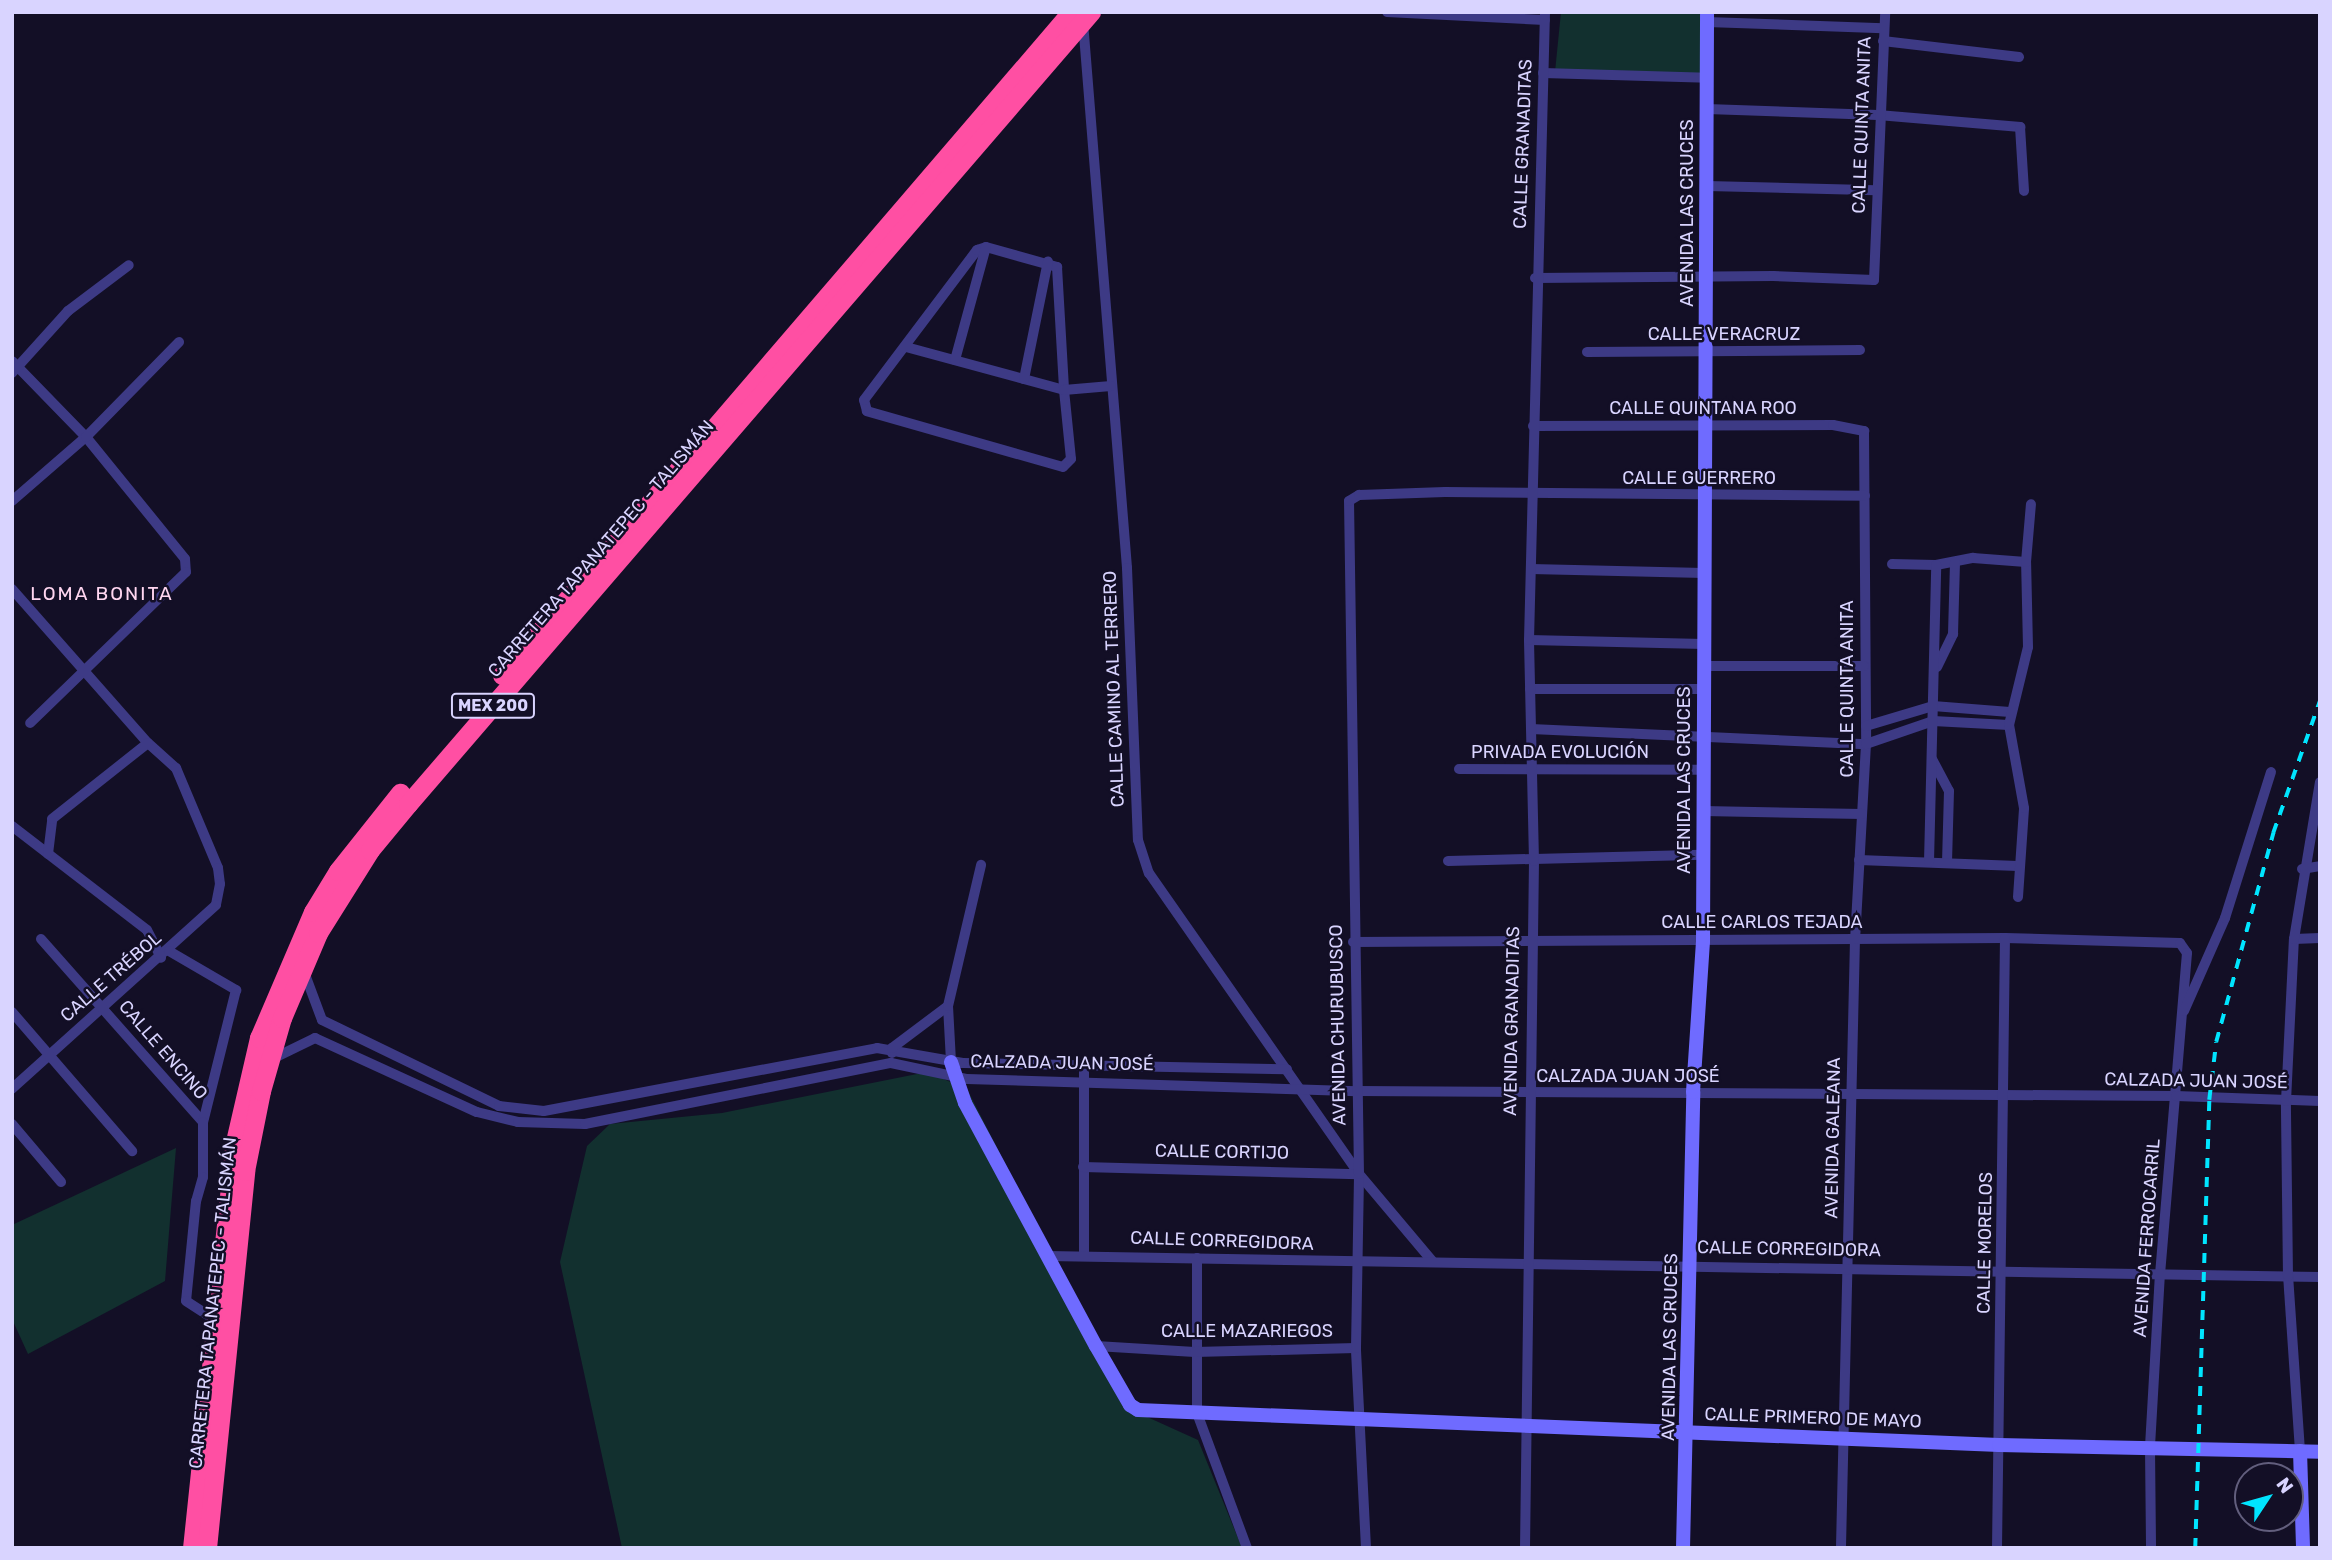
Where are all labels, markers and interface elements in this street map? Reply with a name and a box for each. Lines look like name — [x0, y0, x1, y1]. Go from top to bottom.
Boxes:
street label: CALLE QUINTA ANITA — [1848, 36, 1876, 214]
street label: CALLE GRANADITAS — [1509, 59, 1537, 229]
street label: AVENIDA LAS CRUCES — [1676, 119, 1698, 307]
street label: CALLE VERACRUZ — [1647, 323, 1801, 345]
street label: CALLE QUINTANA ROO — [1609, 397, 1797, 419]
street label: CARRETERA TAPANATEPEC - TALISMÁN — [483, 416, 719, 682]
street label: CALLE GUERRERO — [1622, 467, 1776, 489]
street label: CALLE CAMINO AL TERRERO — [1099, 570, 1129, 808]
district label: LOMA BONITA — [31, 583, 173, 605]
street label: CALLE QUINTA ANITA — [1836, 600, 1858, 778]
street label: AVENIDA LAS CRUCES — [1673, 686, 1695, 874]
road number: MEX 200 — [449, 694, 537, 719]
street label: PRIVADA EVOLUCIÓN — [1471, 741, 1649, 763]
street label: CALLE CARLOS TEJADA — [1661, 911, 1863, 933]
street label: AVENIDA CHURUBUSCO — [1325, 924, 1351, 1126]
street label: AVENIDA GRANADITAS — [1500, 926, 1524, 1116]
street label: CALLE TRÉBOL — [56, 927, 166, 1027]
street label: CALLE ENCINO — [114, 996, 212, 1104]
street label: CALZADA JUAN JOSÉ — [970, 1051, 1154, 1075]
street label: AVENIDA GALEANA — [1821, 1057, 1845, 1219]
street label: CALZADA JUAN JOSÉ — [1536, 1065, 1720, 1087]
street label: CALZADA JUAN JOSÉ — [2104, 1069, 2288, 1093]
street label: CARRETERA TAPANATEPEC - TALISMÁN — [185, 1135, 241, 1471]
street label: AVENIDA FERROCARRIL — [2129, 1138, 2165, 1338]
street label: CALLE CORTIJO — [1155, 1140, 1289, 1164]
street label: CALLE MORELOS — [1973, 1172, 1997, 1314]
street label: CALLE CORREGIDORA — [1130, 1227, 1314, 1255]
street label: CALLE CORREGIDORA — [1697, 1237, 1881, 1261]
street label: AVENIDA LAS CRUCES — [1658, 1253, 1682, 1441]
street label: CALLE MAZARIEGOS — [1161, 1320, 1333, 1342]
street label: CALLE PRIMERO DE MAYO — [1704, 1403, 1922, 1433]
north arrow — [2234, 1462, 2304, 1532]
text: N — [2271, 1473, 2298, 1498]

